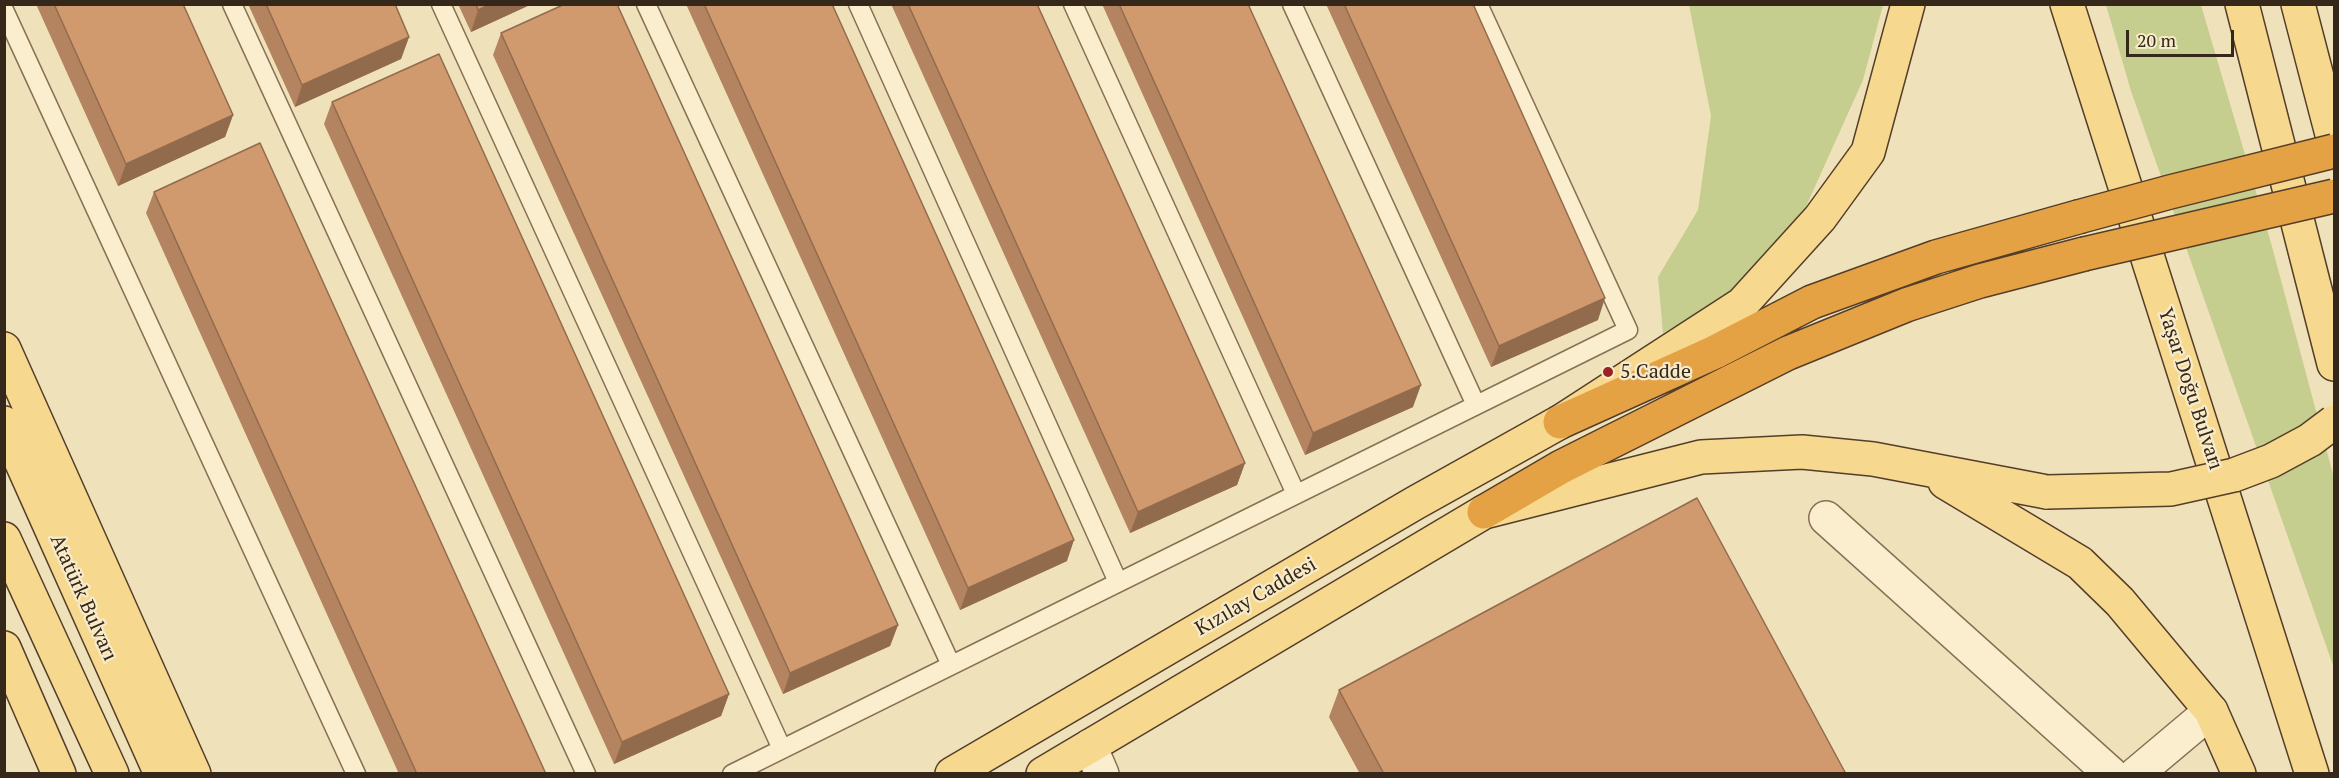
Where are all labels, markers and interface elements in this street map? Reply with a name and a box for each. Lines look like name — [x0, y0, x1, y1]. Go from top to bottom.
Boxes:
scale bar — [2129, 18, 2237, 56]
text: 20 m — [2137, 28, 2176, 52]
street label: Yaşar Doğu Bulvarı — [2152, 305, 2228, 473]
place label: 5.Cadde — [1620, 360, 1691, 384]
marker: 5.Cadde — [1601, 365, 1615, 379]
street label: Atatürk Bulvarı — [44, 531, 122, 665]
street label: Kızılay Caddesi — [1191, 553, 1321, 641]

